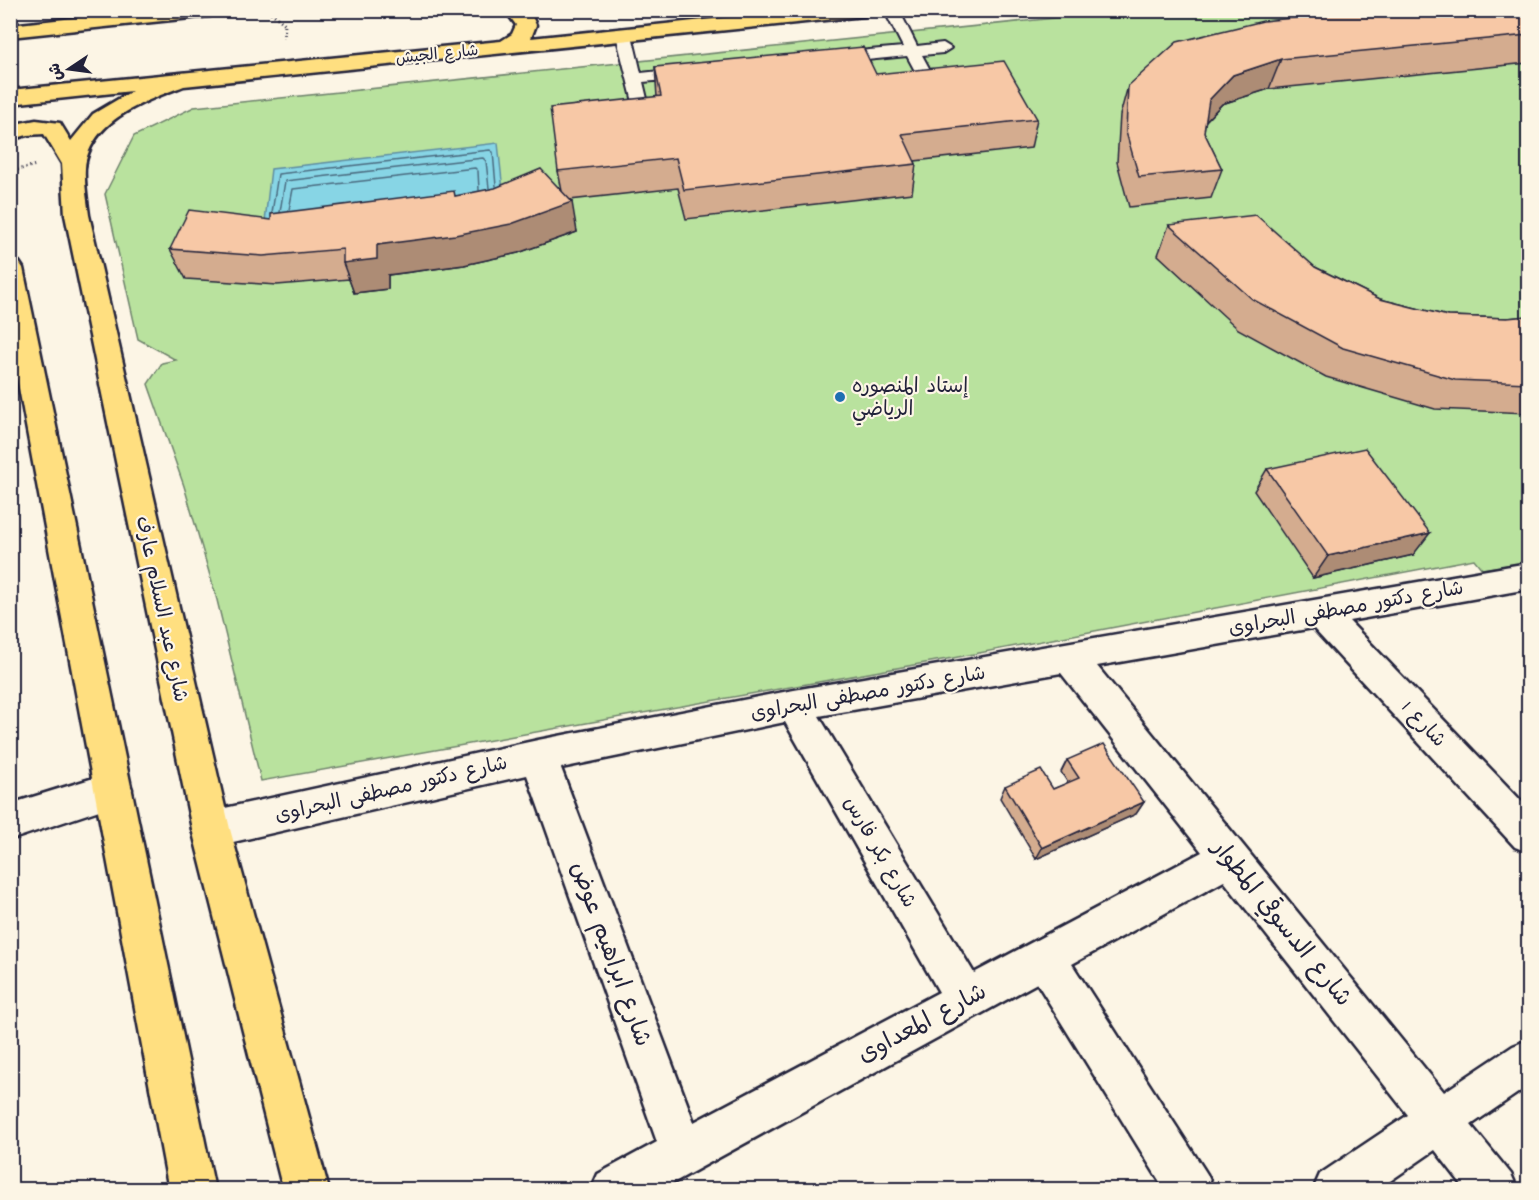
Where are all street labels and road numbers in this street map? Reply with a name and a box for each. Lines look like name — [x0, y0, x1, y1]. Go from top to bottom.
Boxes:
street label: شارع الجيش — [394, 39, 480, 69]
street label: شارع عبد السلام عارف — [129, 513, 195, 705]
street label: شارع دكتور مصطفى البحراوى — [1226, 574, 1466, 642]
street label: شارع دكتور مصطفى البحراوى — [748, 659, 988, 727]
street label: شارع 1 — [1395, 695, 1453, 753]
street label: شارع دكتور مصطفى البحراوى — [272, 749, 510, 829]
street label: شارع بكر فارس — [837, 791, 923, 913]
street label: شارع الدسوقي المطوار — [1203, 831, 1360, 1014]
street label: شارع ابراهيم عوض — [562, 857, 660, 1051]
street label: شارع المعداوى — [851, 975, 993, 1071]

